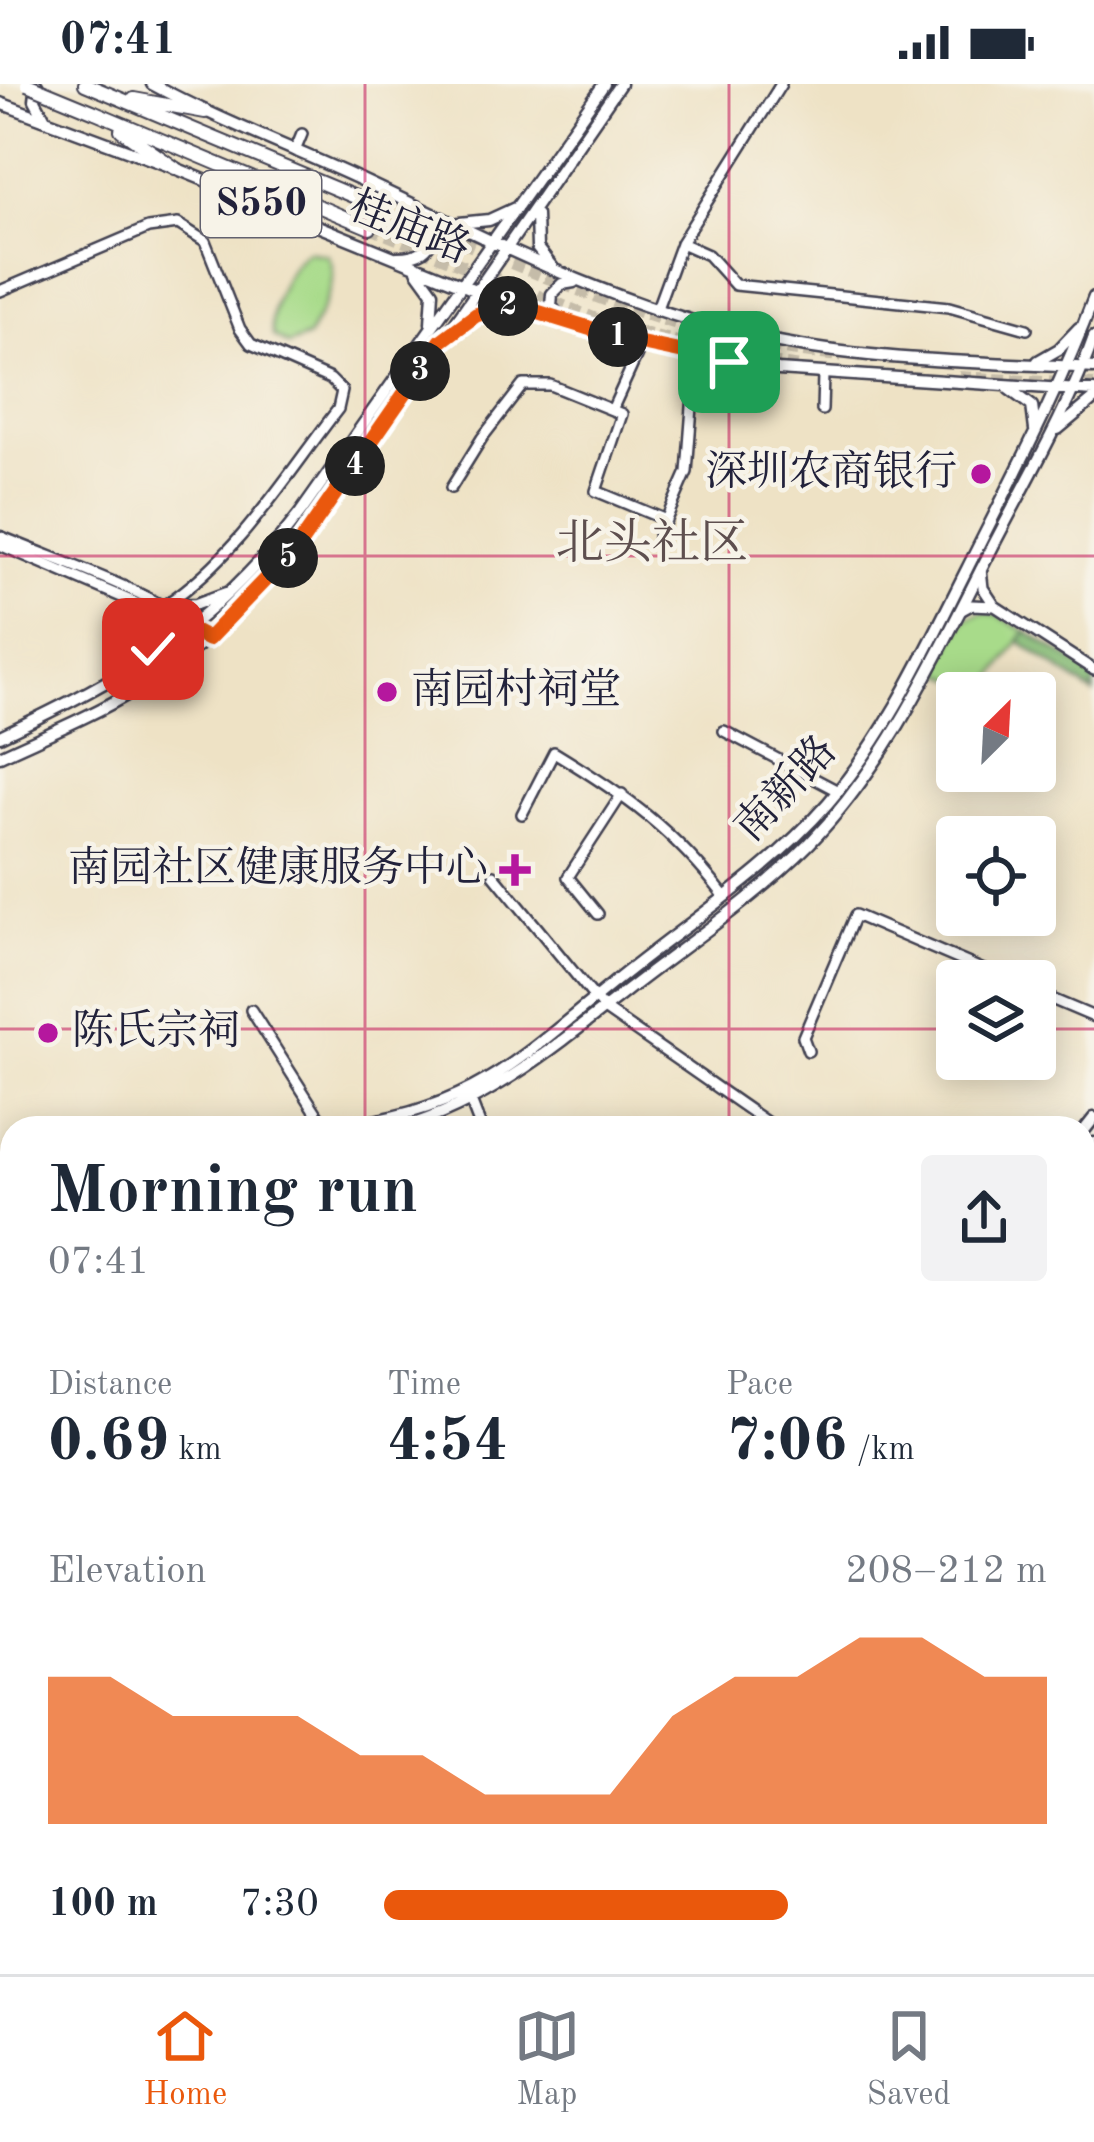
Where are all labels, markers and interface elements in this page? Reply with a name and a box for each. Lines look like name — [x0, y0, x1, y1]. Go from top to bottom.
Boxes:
text: 07:41 — [60, 19, 177, 64]
road number: S550 — [201, 171, 321, 237]
street label: 桂庙路 — [343, 182, 477, 272]
pin: 2 — [478, 276, 538, 336]
text: 2 — [498, 289, 518, 322]
pin: 1 — [588, 307, 648, 367]
pin — [678, 311, 780, 413]
text: 1 — [608, 320, 628, 353]
icon: arrive — [696, 329, 762, 395]
pin: 3 — [390, 341, 450, 401]
text: 3 — [410, 354, 430, 387]
pin: 4 — [325, 436, 385, 496]
text: 4 — [345, 449, 365, 482]
place label: 深圳农商银行 — [705, 449, 957, 495]
marker: 深圳农商银行 — [968, 461, 994, 487]
district label: 北头社区 — [556, 517, 748, 569]
pin: 5 — [258, 528, 318, 588]
text: 5 — [278, 541, 298, 574]
pin — [102, 598, 204, 700]
icon: check — [120, 616, 186, 682]
place label: 南园村祠堂 — [411, 667, 621, 713]
north arrow — [936, 672, 1056, 792]
map controls — [936, 672, 1056, 1080]
marker: 南园村祠堂 — [374, 679, 400, 705]
street label: 南新路 — [726, 727, 845, 850]
button: locate — [936, 816, 1056, 936]
place label: 南园社区健康服务中心 — [68, 845, 488, 891]
marker: 南园社区健康服务中心 — [499, 854, 531, 886]
button: layers — [936, 960, 1056, 1080]
place label: 陈氏宗祠 — [72, 1008, 240, 1054]
marker: 陈氏宗祠 — [35, 1020, 61, 1046]
button: share — [921, 1155, 1047, 1281]
text: Morning run — [48, 1161, 418, 1227]
text: 07:41 — [48, 1243, 149, 1282]
text: Distance — [48, 1369, 172, 1402]
text: Time — [387, 1369, 461, 1402]
text: Pace — [726, 1369, 793, 1402]
text: 0.69 — [48, 1413, 169, 1473]
text: 4:54 — [387, 1413, 508, 1473]
text: 7:06 — [726, 1413, 847, 1473]
text: km — [169, 1434, 222, 1467]
text: /km — [847, 1434, 915, 1467]
text: Elevation — [48, 1552, 207, 1591]
text: 208–212 m — [845, 1552, 1047, 1591]
text: 100 m — [48, 1885, 158, 1924]
text: 7:30 — [240, 1885, 319, 1924]
tab: Home — [143, 2003, 227, 2116]
tab: Map — [514, 2003, 580, 2116]
tab: Saved — [867, 2003, 951, 2116]

